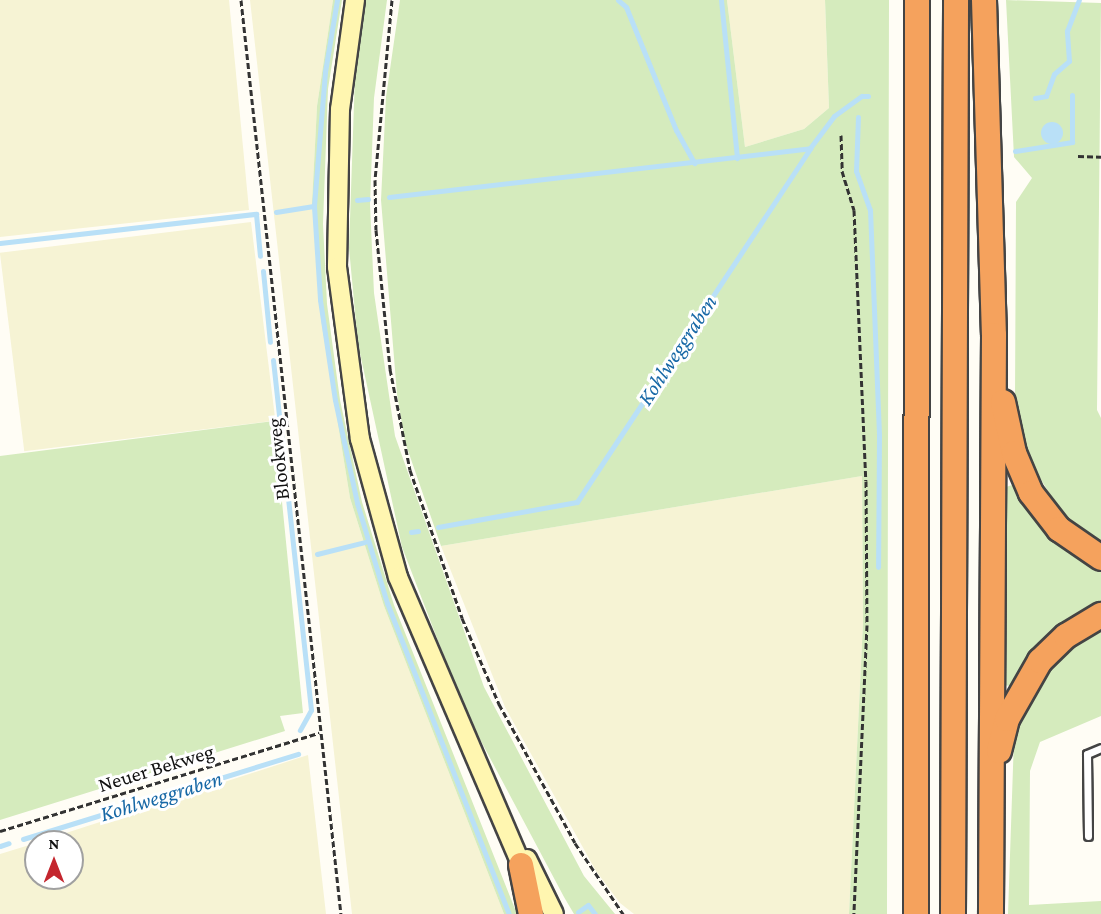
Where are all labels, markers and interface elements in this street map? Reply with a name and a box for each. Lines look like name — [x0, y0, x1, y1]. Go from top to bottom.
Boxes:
water label: Kohlweggraben — [632, 290, 722, 410]
street label: Blookweg — [261, 417, 295, 501]
street label: Neuer Bekweg — [95, 738, 217, 798]
water label: Kohlweggraben — [97, 765, 225, 827]
north arrow — [24, 830, 84, 890]
text: N — [49, 835, 59, 852]

